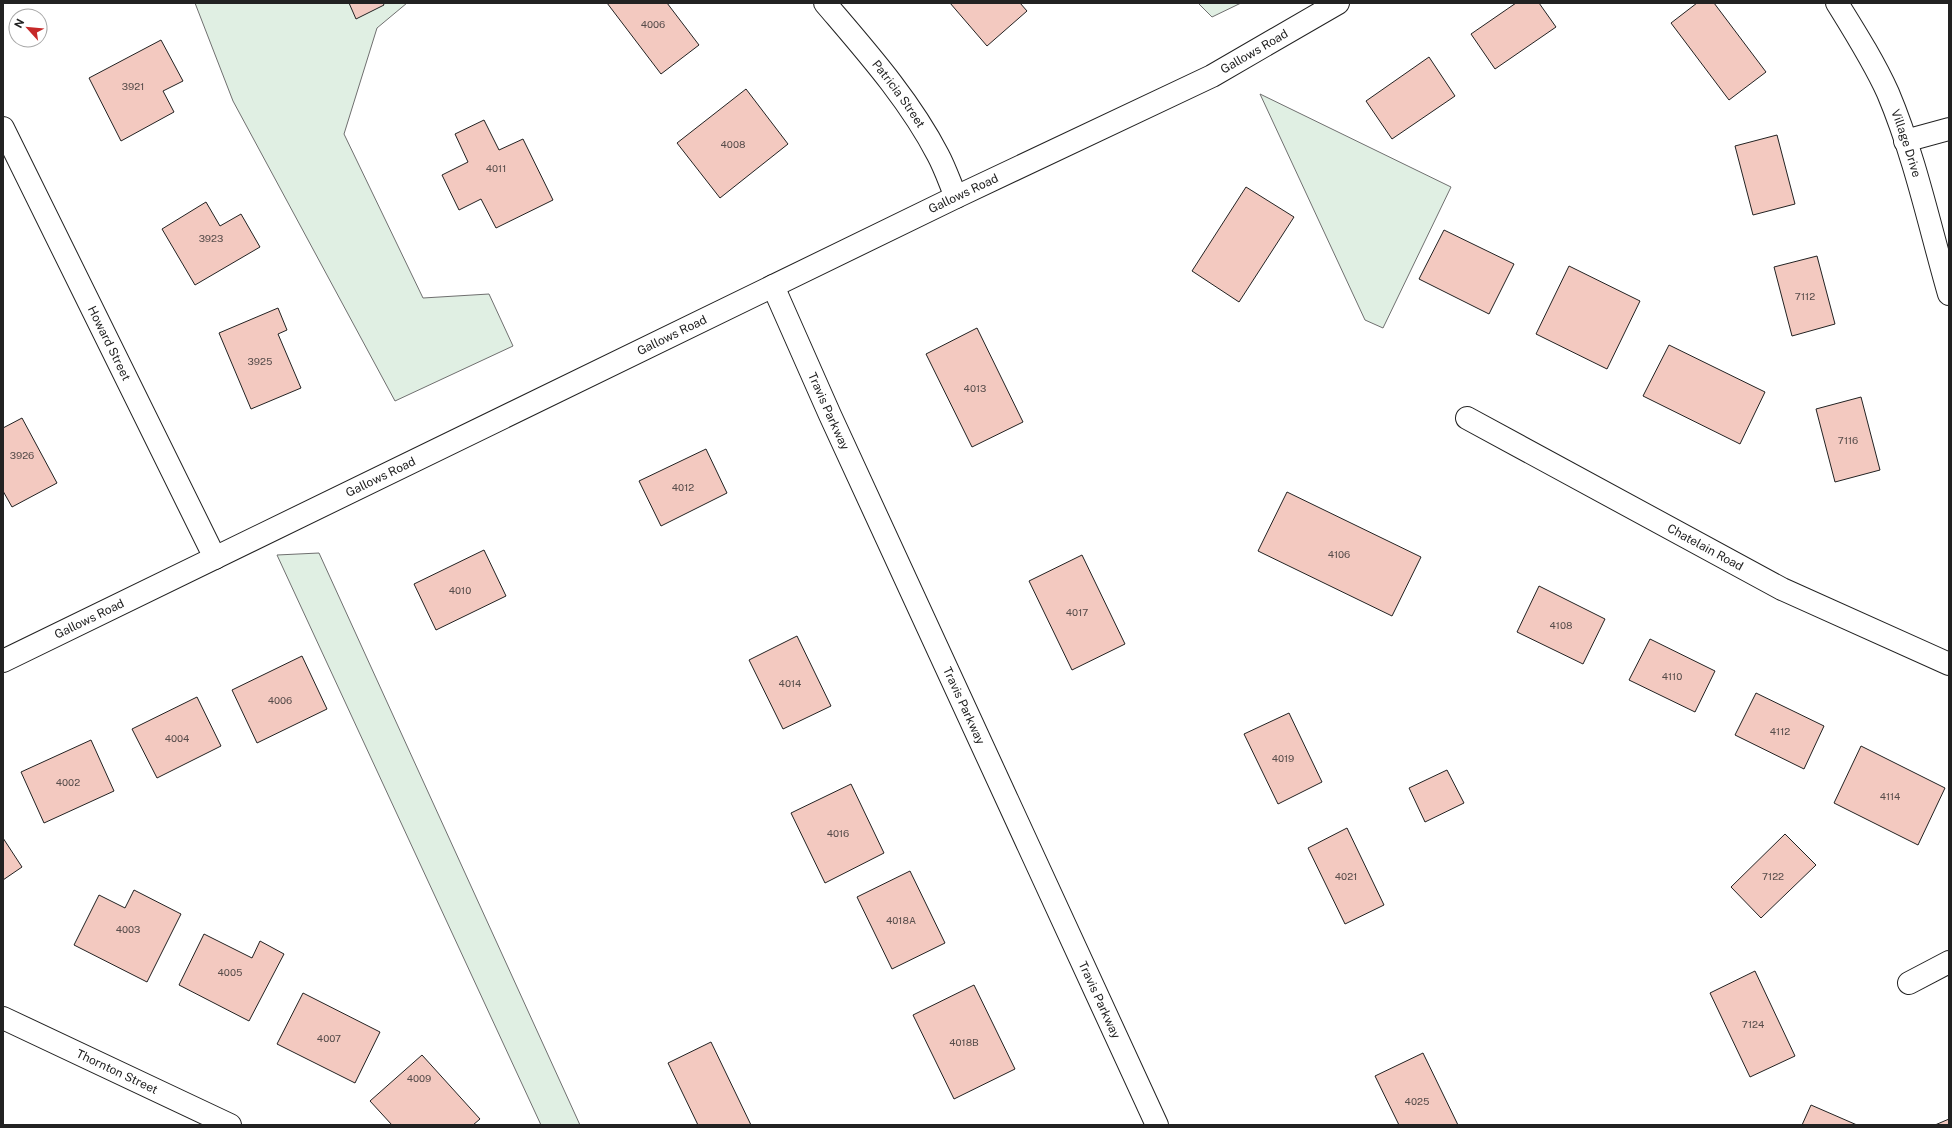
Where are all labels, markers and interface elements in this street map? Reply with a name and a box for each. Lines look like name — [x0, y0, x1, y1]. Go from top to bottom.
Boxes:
north arrow — [8, 8, 48, 48]
text: N — [12, 17, 26, 30]
house number: 4006 — [641, 18, 665, 30]
street label: Gallows Road — [1218, 26, 1291, 77]
street label: Patricia Street — [869, 57, 928, 131]
house number: 3921 — [122, 80, 144, 92]
street label: Village Drive — [1888, 107, 1924, 179]
house number: 4008 — [721, 138, 745, 150]
house number: 4011 — [486, 162, 506, 174]
street label: Gallows Road — [926, 171, 1000, 216]
house number: 3923 — [199, 232, 223, 244]
house number: 7112 — [1795, 290, 1815, 302]
street label: Howard Street — [85, 304, 134, 383]
street label: Gallows Road — [635, 312, 709, 358]
house number: 3925 — [248, 355, 272, 367]
street label: Travis Parkway — [805, 370, 852, 453]
house number: 4013 — [964, 382, 986, 394]
house number: 7116 — [1838, 434, 1858, 446]
house number: 3926 — [10, 449, 34, 461]
street label: Gallows Road — [344, 454, 418, 500]
house number: 4012 — [672, 481, 694, 493]
street label: Chatelain Road — [1665, 521, 1746, 574]
house number: 4106 — [1328, 548, 1350, 560]
house number: 4010 — [449, 584, 471, 596]
street label: Gallows Road — [52, 596, 126, 642]
house number: 4017 — [1066, 606, 1088, 618]
house number: 4108 — [1550, 619, 1572, 631]
street label: Travis Parkway — [940, 665, 988, 747]
house number: 4110 — [1662, 670, 1682, 682]
house number: 4014 — [779, 677, 801, 689]
house number: 4006 — [268, 694, 292, 706]
house number: 4112 — [1770, 725, 1790, 737]
house number: 4004 — [165, 732, 189, 744]
house number: 4019 — [1272, 752, 1294, 764]
house number: 4002 — [56, 776, 80, 788]
house number: 4114 — [1880, 790, 1900, 802]
house number: 4016 — [827, 827, 849, 839]
house number: 4021 — [1335, 870, 1357, 882]
house number: 7122 — [1762, 870, 1784, 882]
house number: 4018A — [886, 914, 916, 926]
house number: 4003 — [116, 923, 140, 935]
street label: Travis Parkway — [1076, 959, 1123, 1041]
house number: 4005 — [218, 966, 242, 978]
house number: 7124 — [1742, 1018, 1764, 1030]
house number: 4007 — [317, 1032, 341, 1044]
house number: 4018B — [949, 1036, 979, 1048]
street label: Thornton Street — [74, 1047, 160, 1097]
house number: 4009 — [407, 1072, 431, 1084]
house number: 4025 — [1405, 1095, 1429, 1107]

